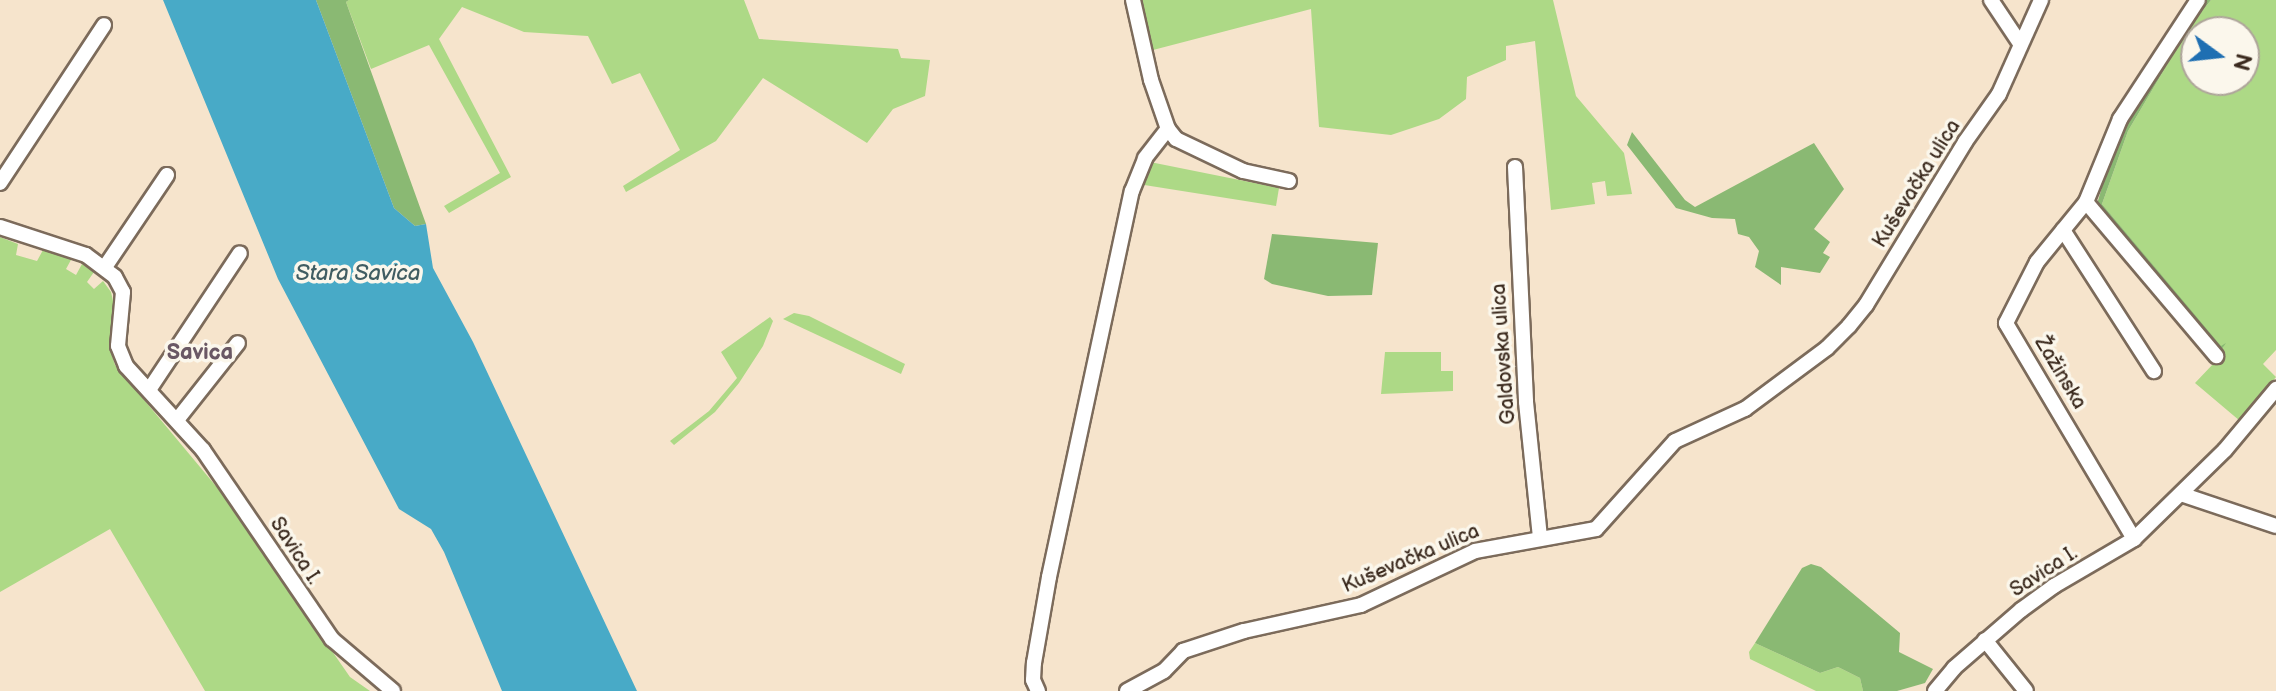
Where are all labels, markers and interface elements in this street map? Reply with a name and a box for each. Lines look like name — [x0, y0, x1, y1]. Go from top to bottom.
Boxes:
north arrow — [2180, 16, 2260, 96]
text: N — [2227, 50, 2257, 73]
street label: Kuševačka ulica — [1868, 116, 1966, 252]
water label: Stara Savica — [295, 261, 421, 287]
street label: Galdovska ulica — [1487, 283, 1521, 425]
street label: Žažinska — [2029, 332, 2091, 414]
district label: Savica — [167, 340, 233, 366]
street label: Savica I. — [264, 513, 326, 589]
street label: Kuševačka ulica — [1339, 519, 1483, 599]
street label: Savica I. — [2006, 541, 2082, 603]

